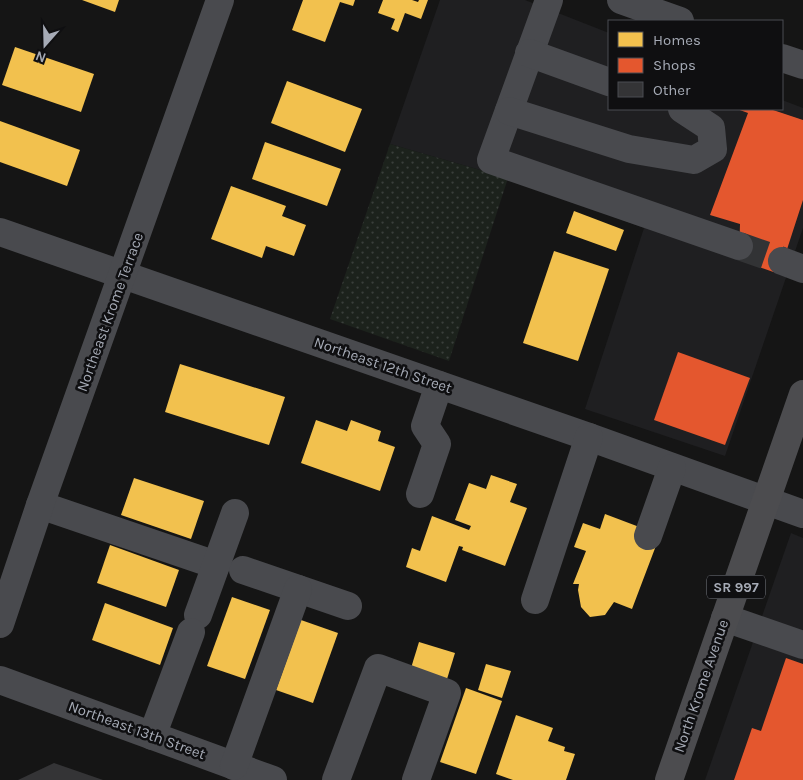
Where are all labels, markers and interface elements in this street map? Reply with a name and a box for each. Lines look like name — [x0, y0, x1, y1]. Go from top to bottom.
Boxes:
north arrow — [20, 20, 70, 70]
legend — [608, 20, 783, 110]
text: Homes — [653, 31, 701, 49]
text: N — [33, 47, 48, 66]
text: Shops — [653, 56, 696, 74]
text: Other — [653, 81, 691, 99]
street label: Northeast Krome Terrace — [73, 230, 147, 394]
street label: Northeast 12th Street — [312, 333, 455, 397]
road number: SR 997 — [707, 576, 765, 598]
street label: North Krome Avenue — [670, 617, 732, 755]
street label: Northeast 13th Street — [66, 697, 208, 763]

